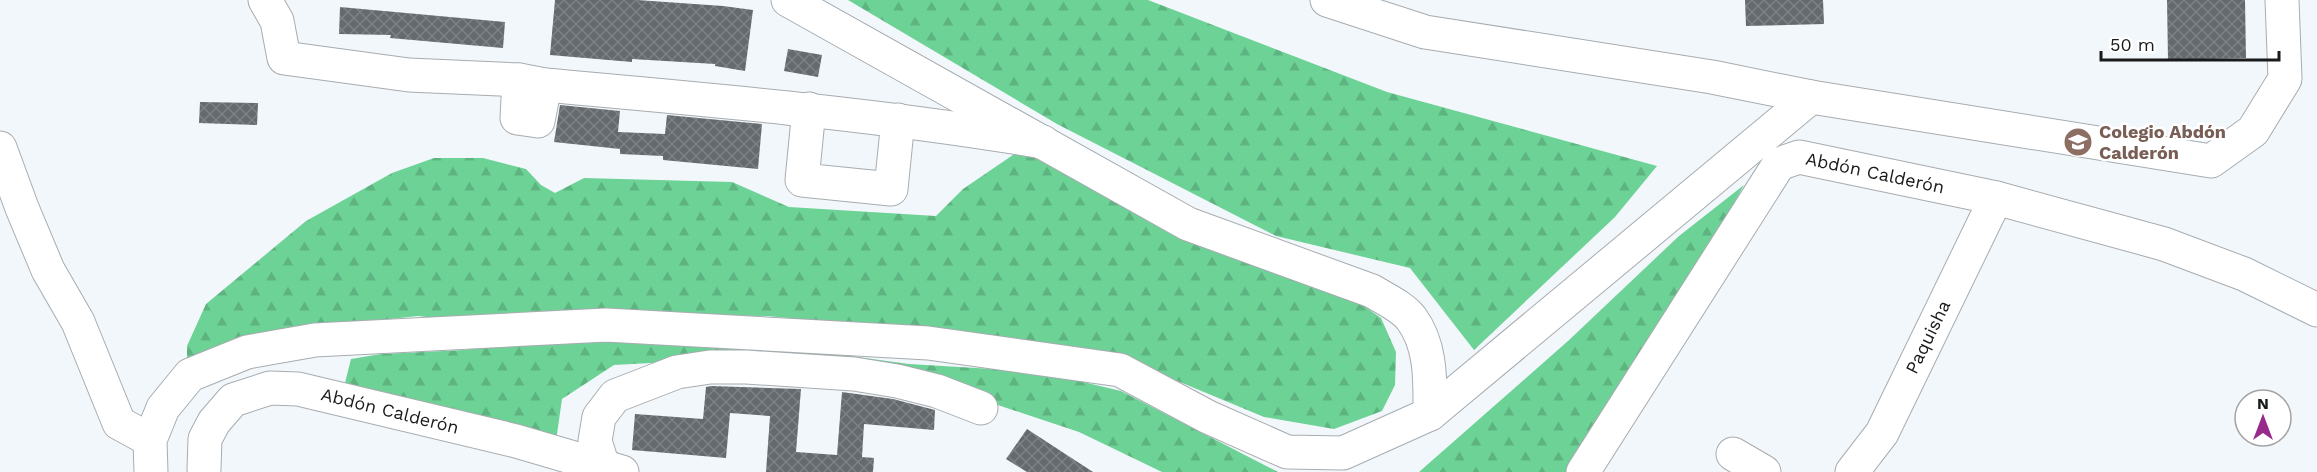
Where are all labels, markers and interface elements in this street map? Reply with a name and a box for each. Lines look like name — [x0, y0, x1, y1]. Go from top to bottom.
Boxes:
scale bar — [2101, 24, 2280, 62]
text: 50 m — [2110, 34, 2155, 55]
place label: Colegio Abdón Calderón — [2099, 121, 2226, 163]
school or university icon: Colegio Abdón Calderón — [2062, 126, 2094, 158]
street label: Abdón Calderón — [1804, 148, 1946, 197]
street label: Paquisha — [1901, 297, 1954, 377]
street label: Abdón Calderón — [319, 383, 461, 438]
north arrow — [2233, 388, 2293, 448]
text: N — [2257, 394, 2269, 413]

